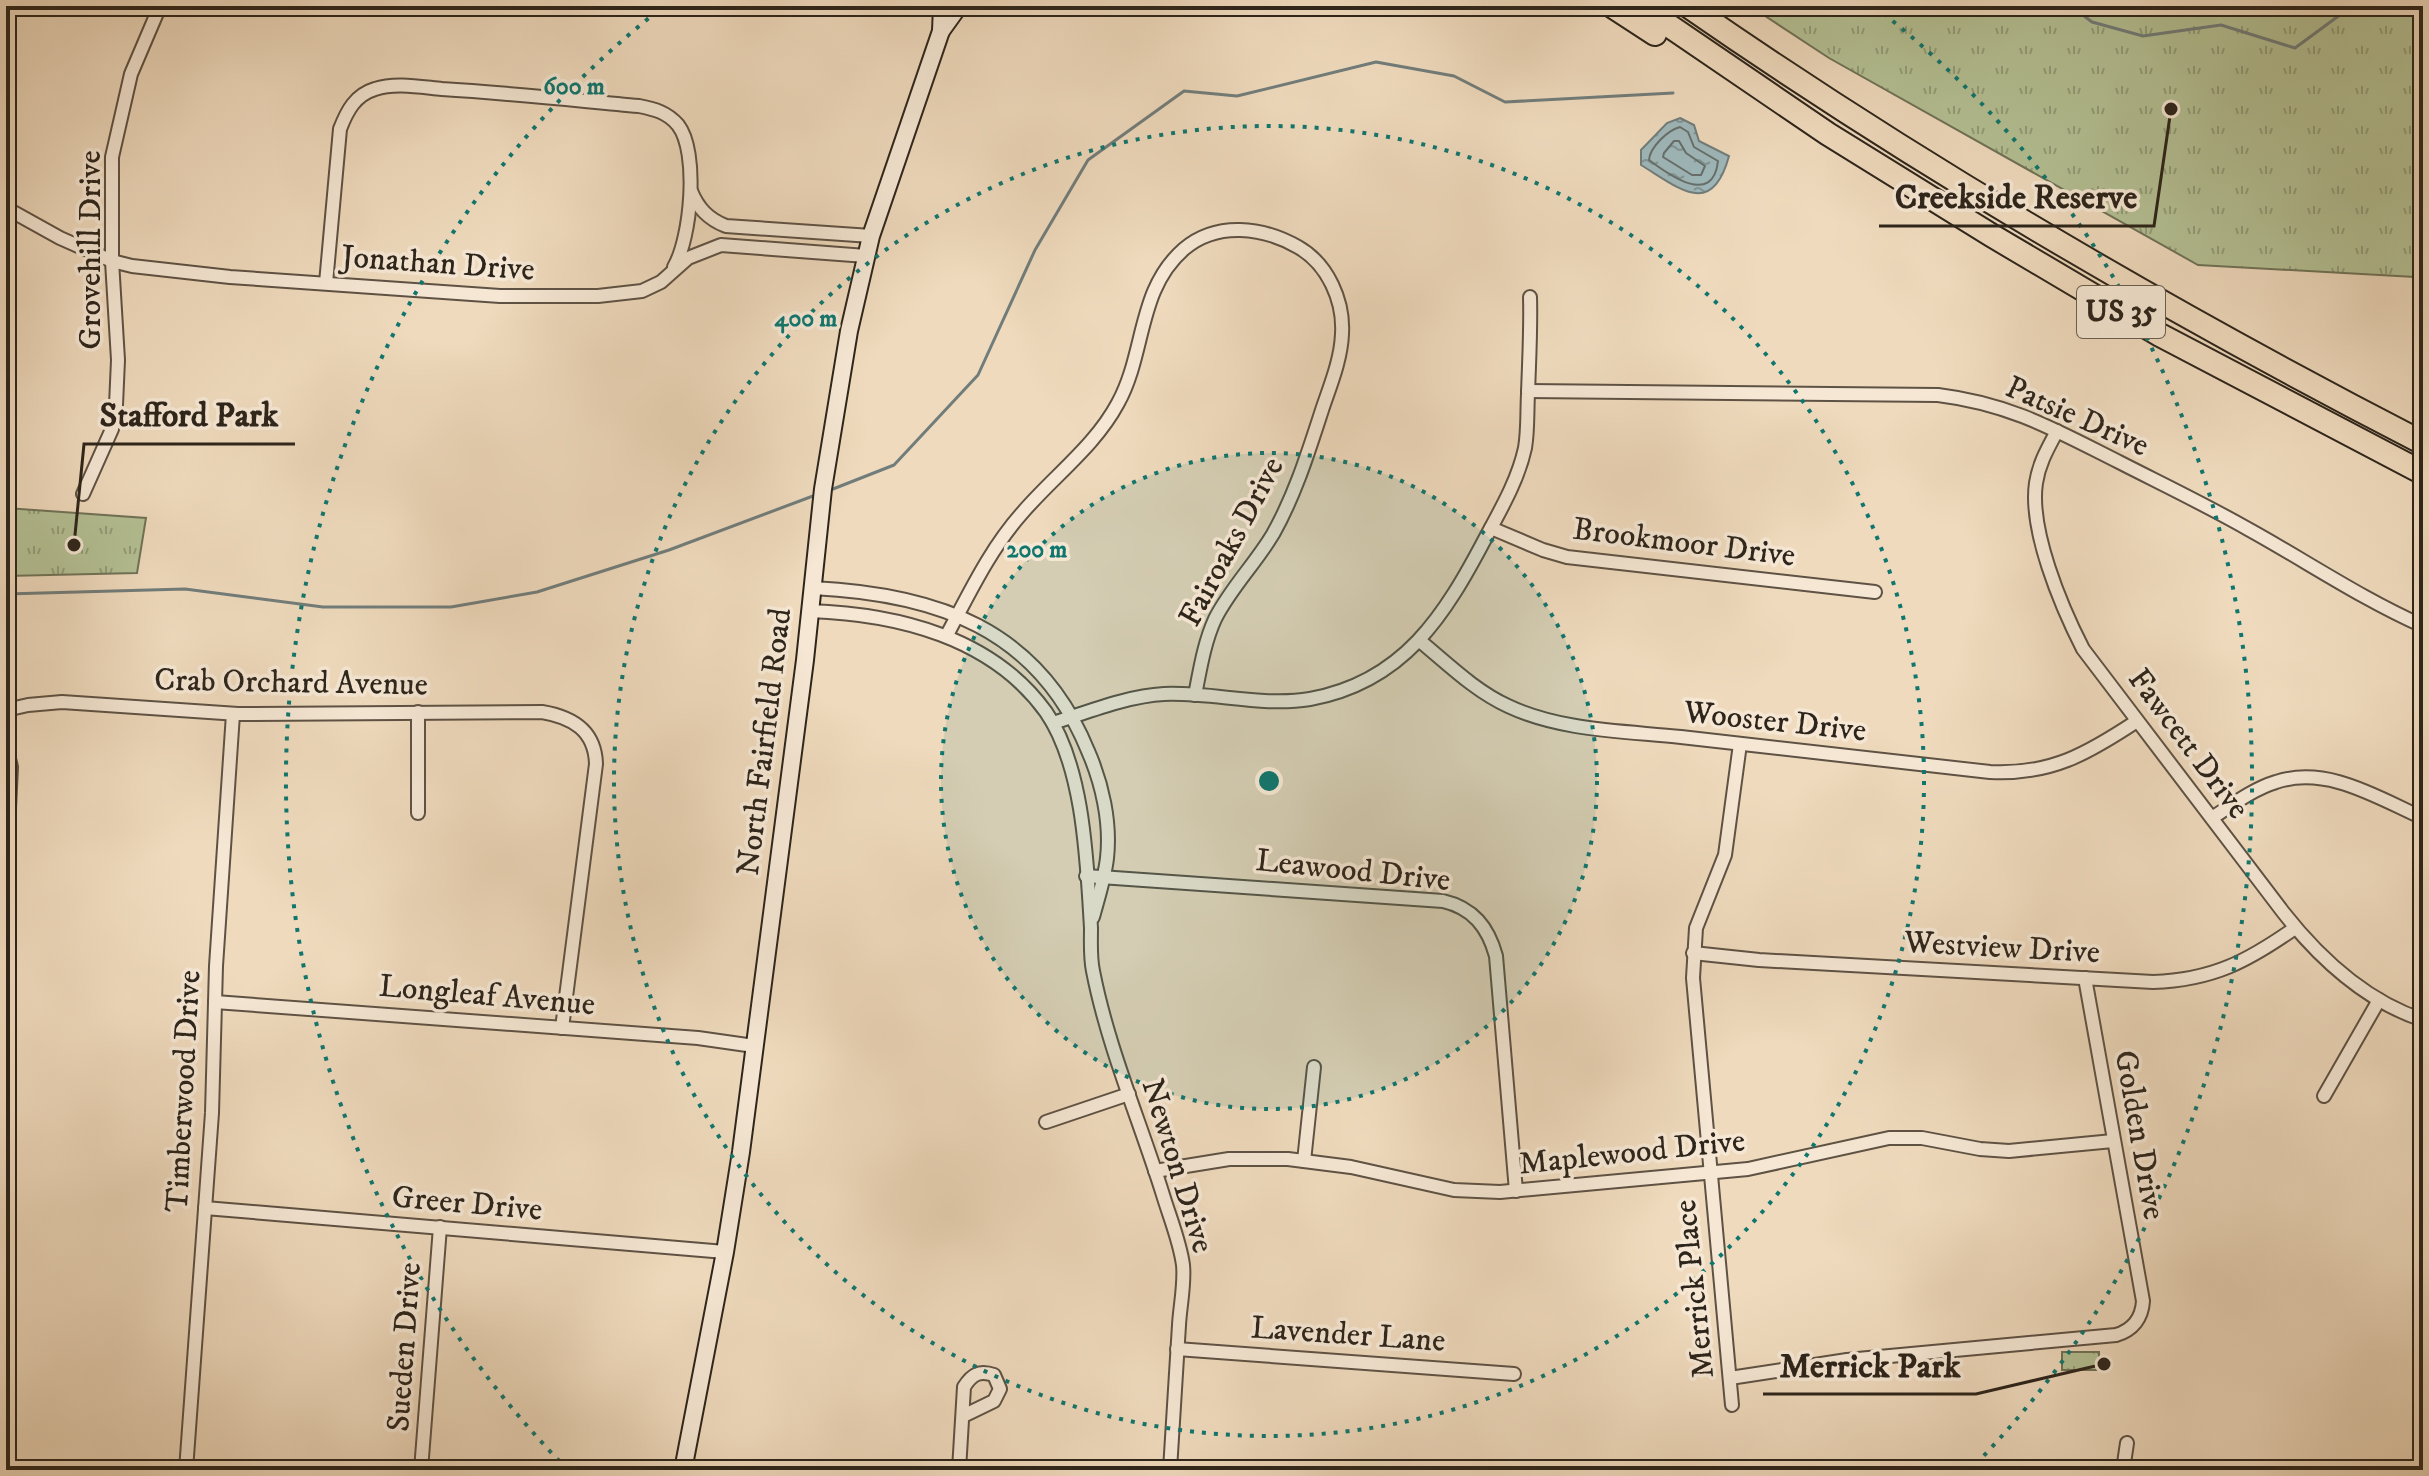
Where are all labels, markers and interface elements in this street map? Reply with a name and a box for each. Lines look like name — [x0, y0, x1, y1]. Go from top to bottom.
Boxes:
text: 600 m — [543, 72, 605, 102]
street label: Grovehill Drive — [71, 150, 111, 350]
callout: Creekside Reserve — [1879, 168, 2154, 226]
text: Creekside Reserve — [1895, 177, 2137, 219]
street label: Jonathan Drive — [337, 237, 536, 291]
road number: US 35 — [2077, 286, 2165, 338]
text: 400 m — [775, 304, 837, 334]
street label: Patsie Drive — [1999, 368, 2155, 466]
callout: Stafford Park — [84, 386, 295, 444]
text: Stafford Park — [100, 395, 280, 437]
street label: Fairoaks Drive — [1171, 450, 1293, 634]
street label: Brookmoor Drive — [1570, 510, 1798, 576]
text: 200 m — [1007, 535, 1067, 565]
street label: North Fairfield Road — [729, 606, 801, 878]
street label: Crab Orchard Avenue — [154, 661, 428, 705]
street label: Fawcett Drive — [2118, 661, 2258, 827]
street label: Wooster Drive — [1681, 692, 1868, 751]
centre of rings — [1255, 767, 1283, 795]
street label: Leawood Drive — [1254, 841, 1452, 901]
street label: Westview Drive — [1902, 923, 2101, 973]
street label: Longleaf Avenue — [377, 967, 597, 1025]
street label: Timberwood Drive — [158, 969, 210, 1213]
street label: Golden Drive — [2104, 1047, 2174, 1223]
street label: Newton Drive — [1132, 1074, 1222, 1258]
street label: Maplewood Drive — [1517, 1121, 1747, 1185]
street label: Greer Drive — [390, 1178, 544, 1230]
street label: Merrick Place — [1666, 1198, 1724, 1380]
street label: Sueden Drive — [379, 1261, 431, 1433]
street label: Lavender Lane — [1249, 1308, 1447, 1362]
callout: Merrick Park — [1763, 1336, 1976, 1394]
text: Merrick Park — [1779, 1346, 1962, 1388]

